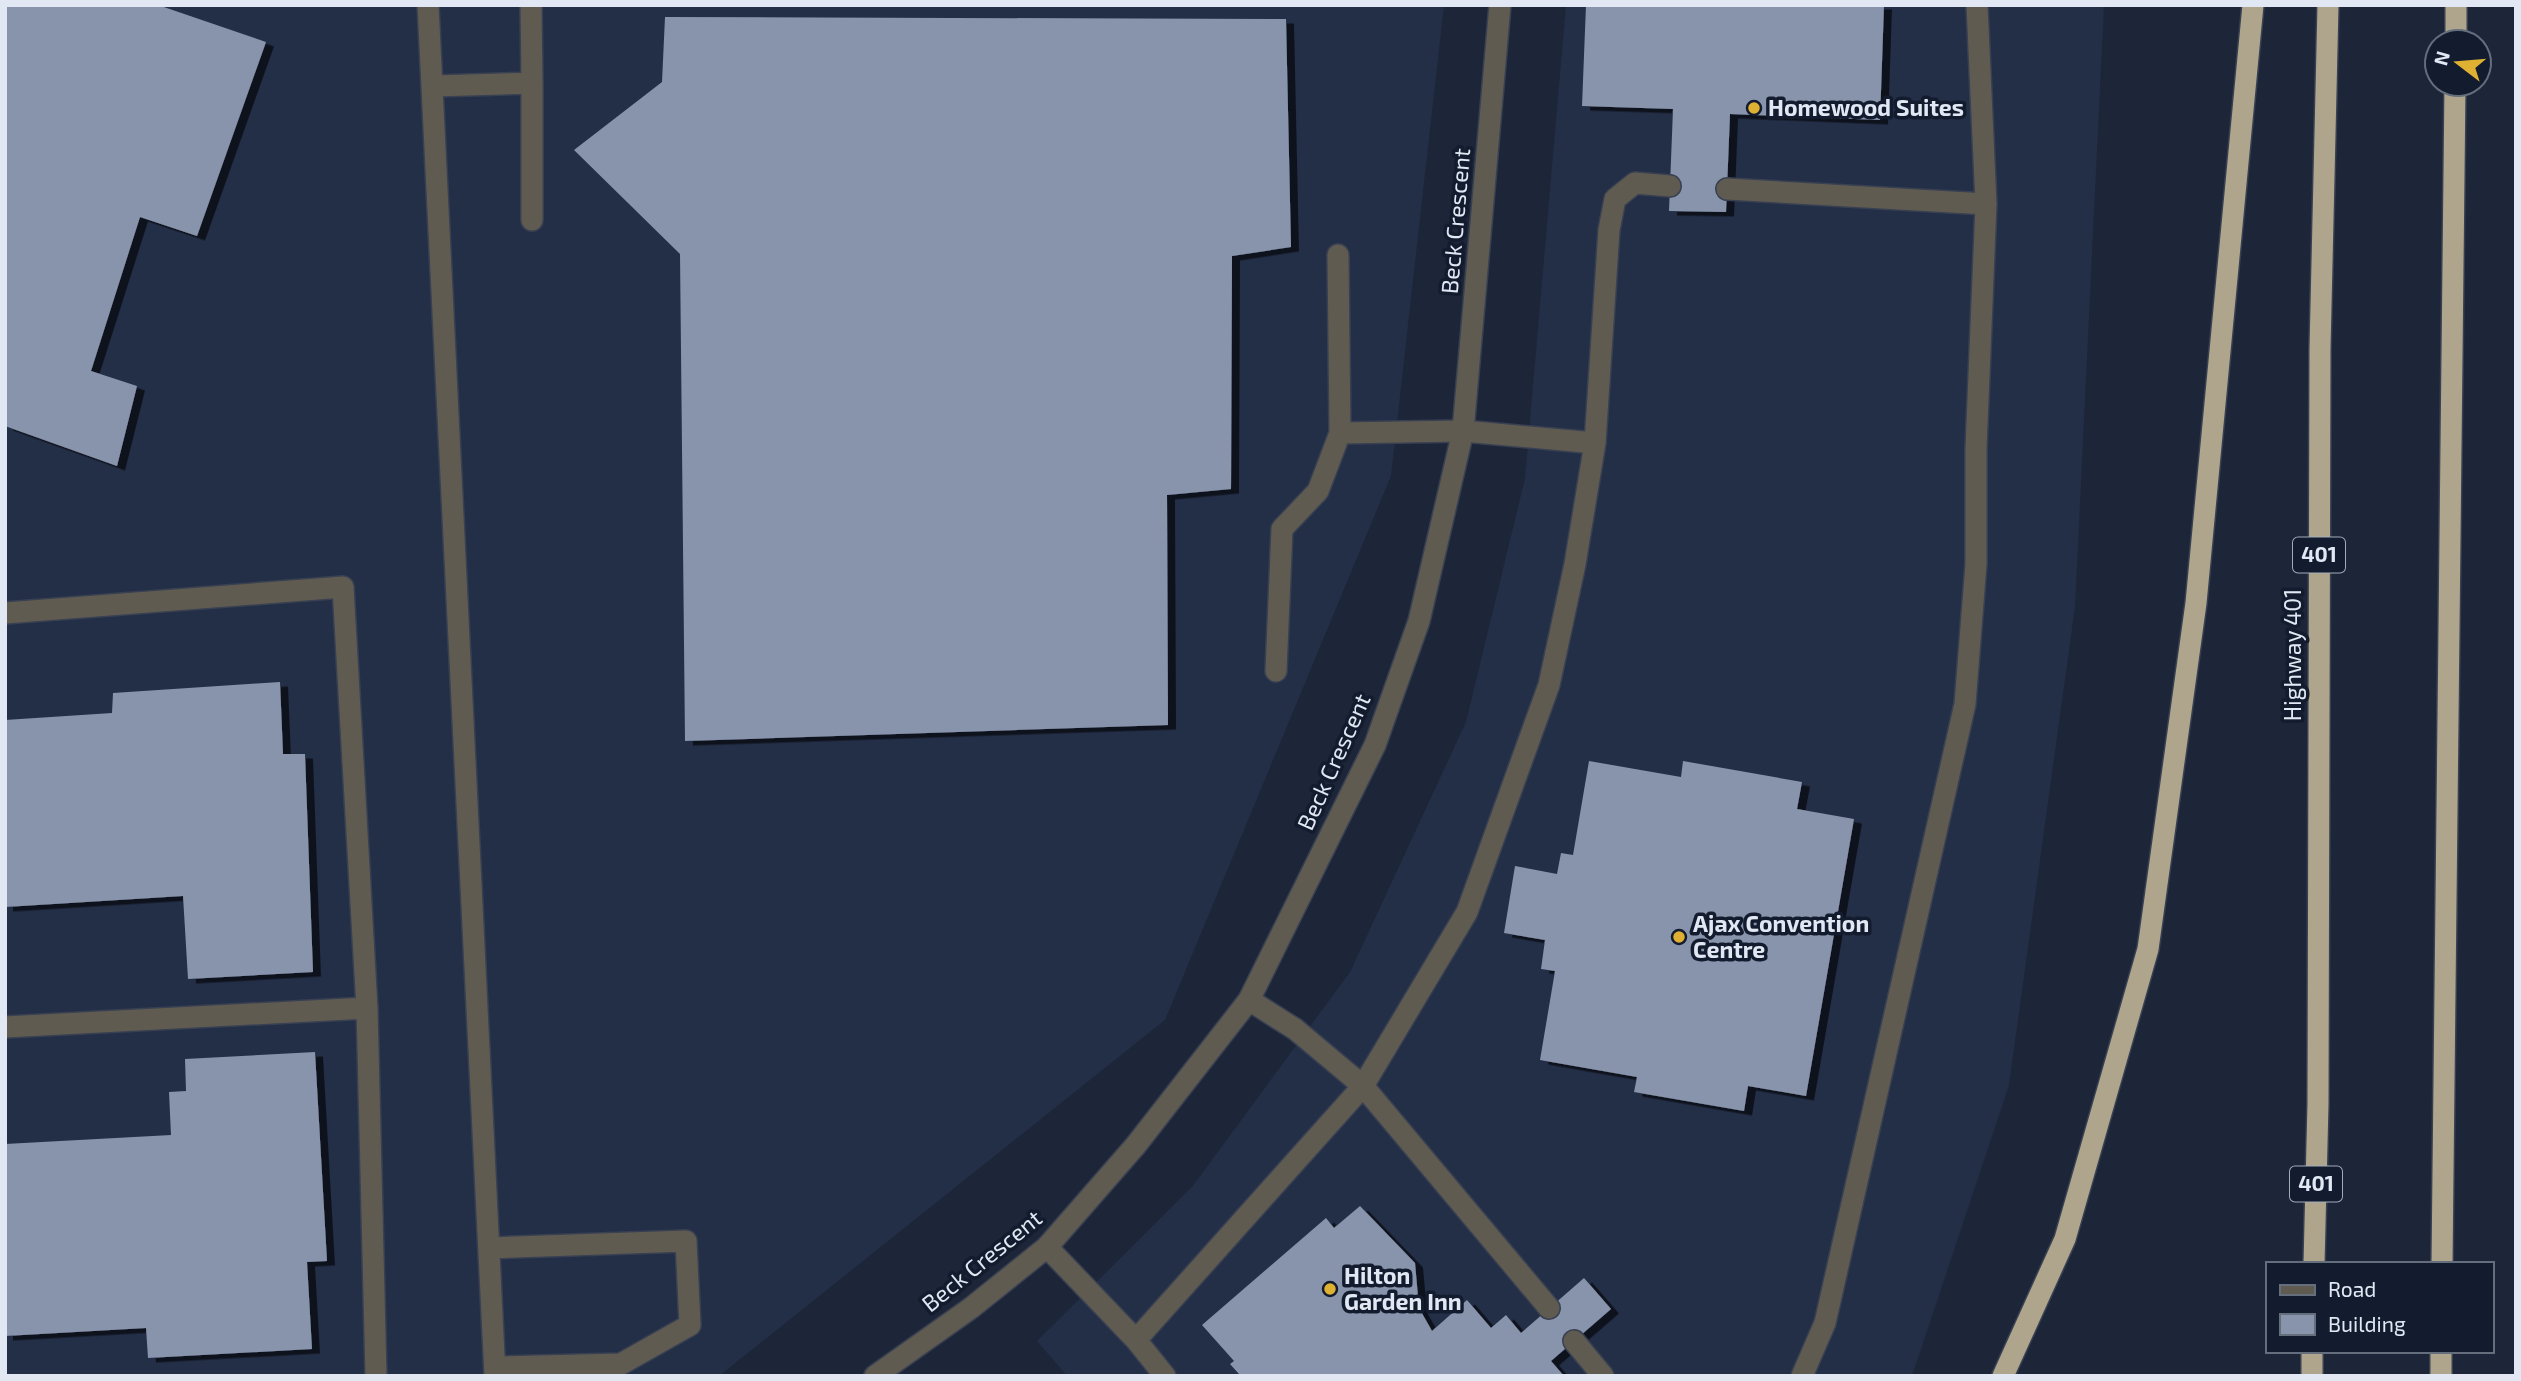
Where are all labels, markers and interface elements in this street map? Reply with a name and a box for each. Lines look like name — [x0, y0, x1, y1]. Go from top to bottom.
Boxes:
north arrow — [2423, 28, 2493, 98]
text: N — [2428, 48, 2454, 68]
place label: Homewood Suites — [1768, 93, 1964, 121]
marker: Homewood Suites — [1746, 100, 1762, 116]
street label: Beck Crescent — [1435, 147, 1475, 295]
road number: 401 — [2293, 538, 2345, 572]
street label: Highway 401 — [2278, 589, 2306, 721]
street label: Beck Crescent — [1291, 689, 1376, 834]
place label: Ajax Convention Centre — [1693, 909, 1869, 963]
marker: Ajax Convention Centre — [1671, 929, 1687, 945]
road number: 401 — [2290, 1166, 2342, 1202]
street label: Beck Crescent — [916, 1203, 1047, 1317]
place label: Hilton Garden Inn — [1344, 1261, 1462, 1315]
legend — [2266, 1262, 2493, 1353]
text: Road — [2328, 1276, 2376, 1301]
marker: Hilton Garden Inn — [1322, 1281, 1338, 1297]
text: Building — [2328, 1311, 2406, 1336]

